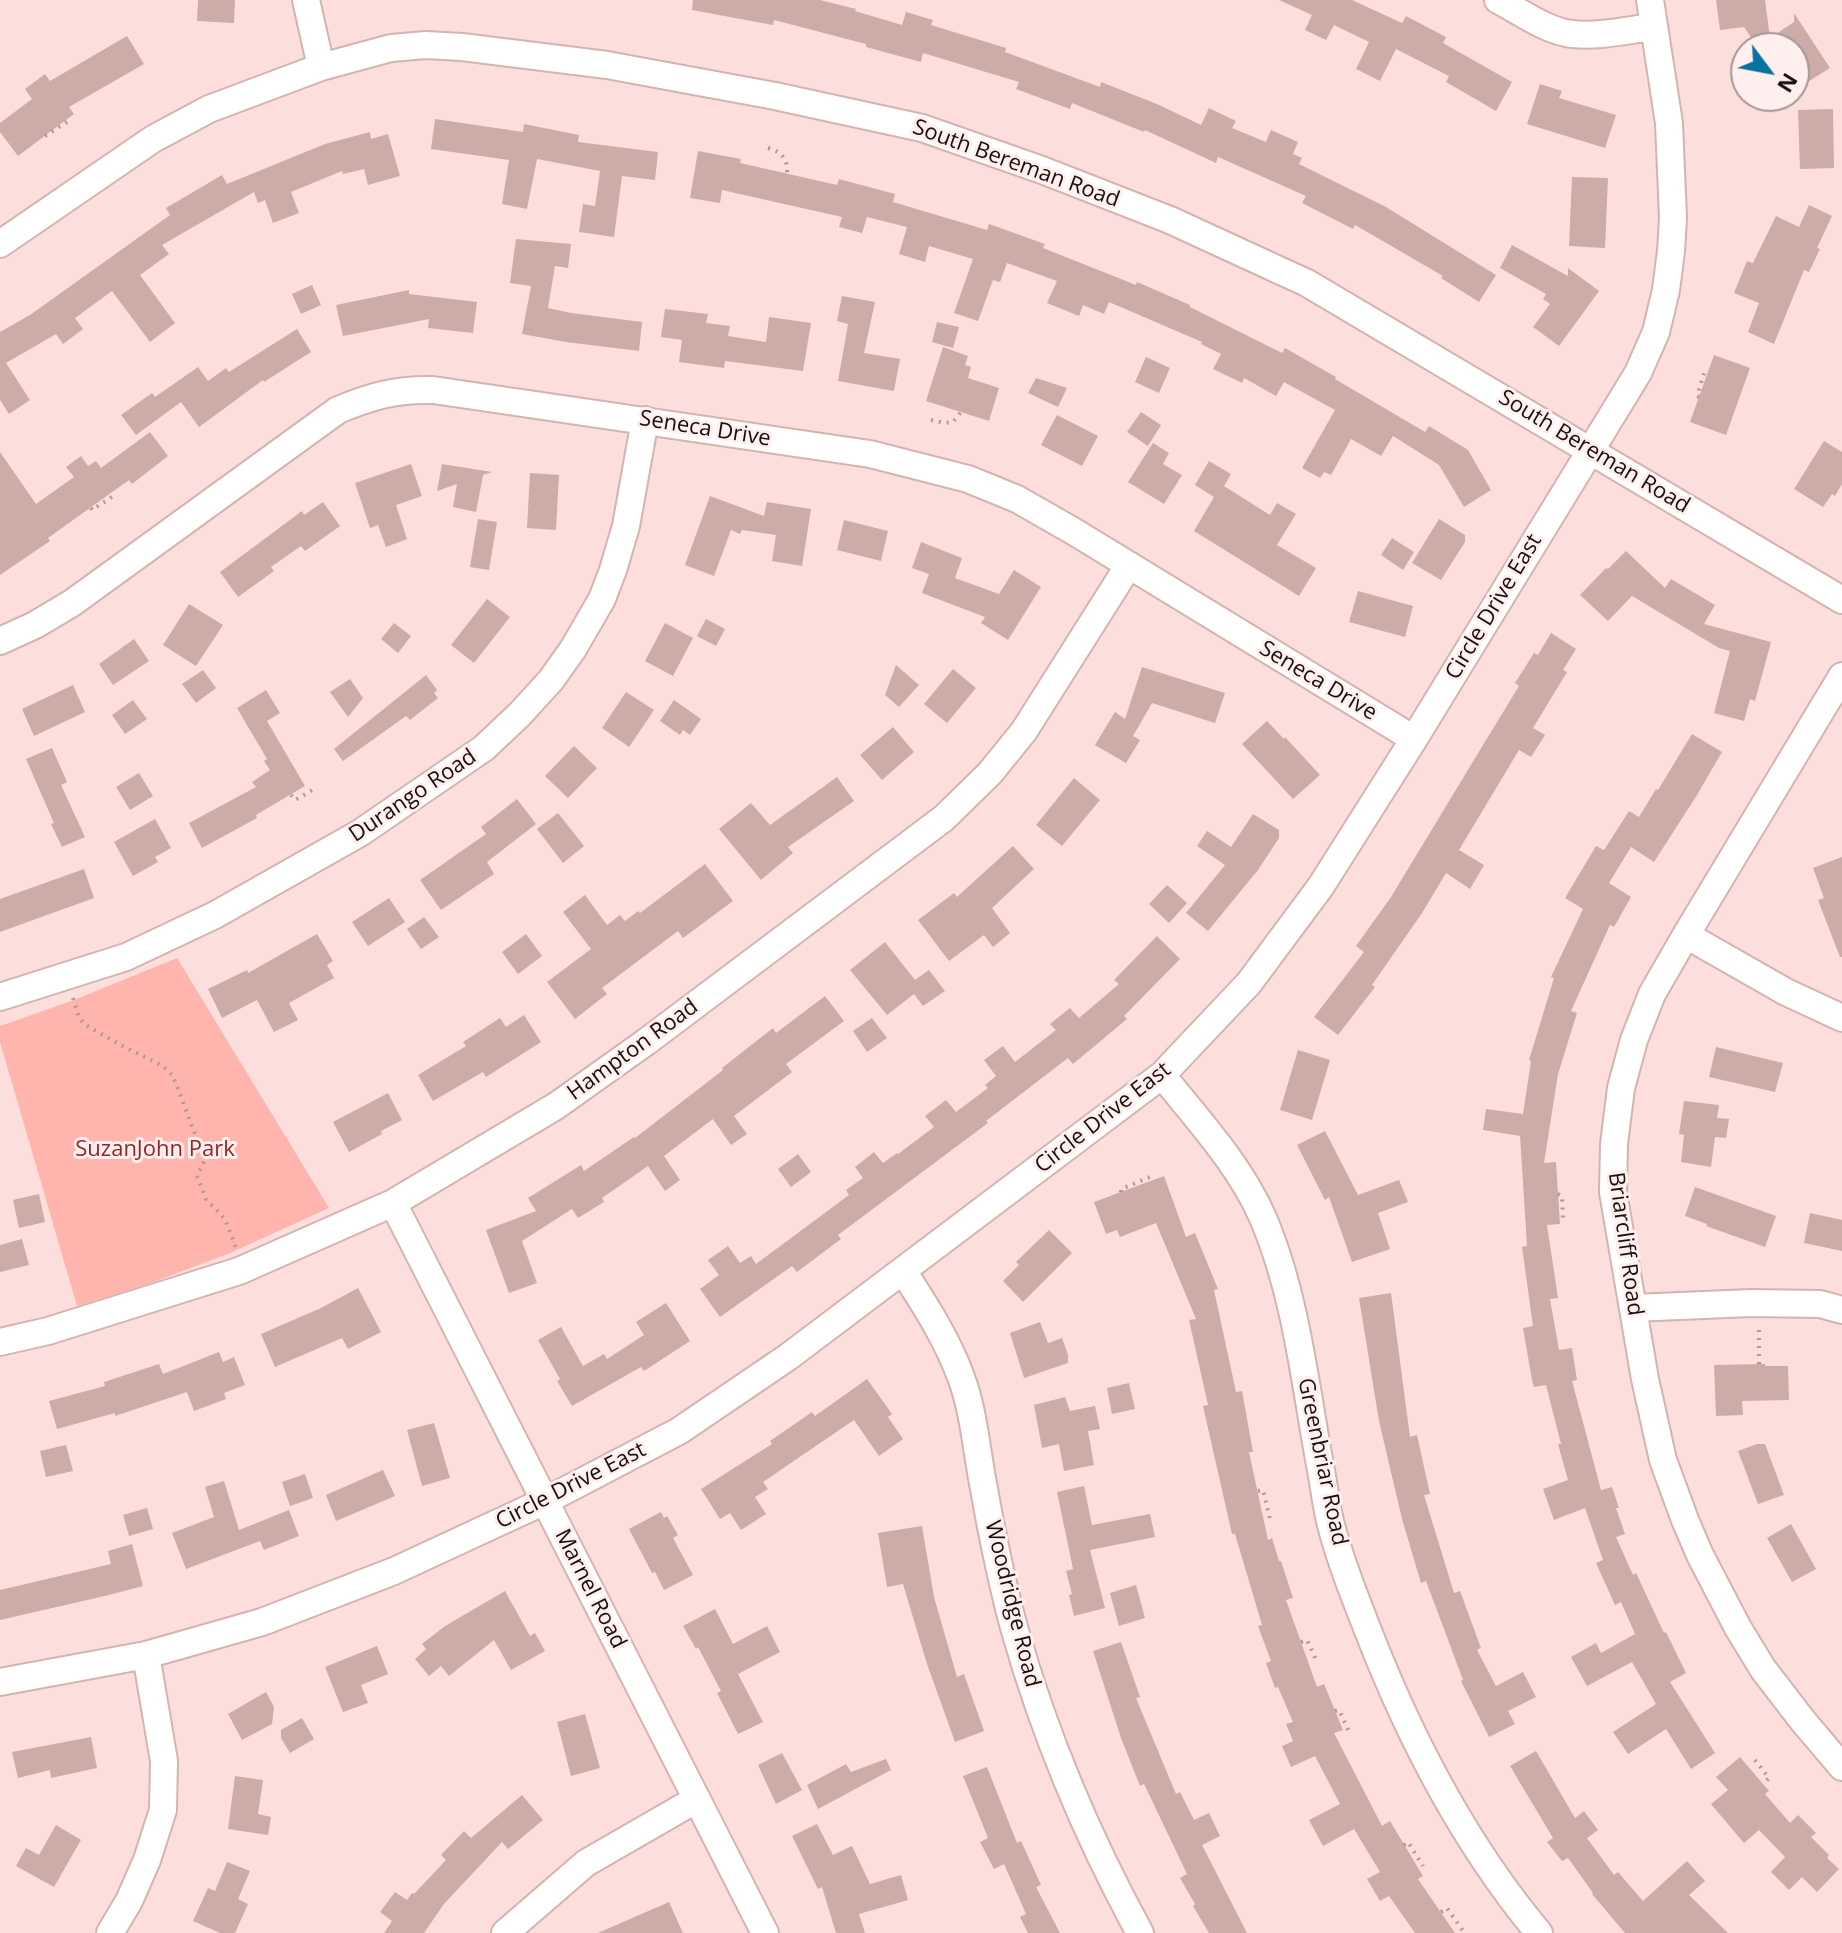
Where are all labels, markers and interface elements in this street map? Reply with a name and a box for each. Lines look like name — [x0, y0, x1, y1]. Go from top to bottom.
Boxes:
north arrow — [1730, 32, 1810, 112]
text: N — [1771, 68, 1806, 99]
street label: South Bereman Road — [909, 114, 1123, 214]
street label: South Bereman Road — [1494, 385, 1694, 519]
street label: Seneca Drive — [637, 406, 773, 452]
street label: Circle Drive East — [1440, 530, 1548, 684]
street label: Seneca Drive — [1254, 636, 1382, 726]
street label: Durango Road — [344, 744, 482, 848]
street label: Hampton Road — [563, 994, 703, 1106]
street label: Circle Drive East — [1030, 1057, 1176, 1179]
park label: SuzanJohn Park — [75, 1137, 235, 1163]
street label: Briarcliff Road — [1602, 1171, 1648, 1317]
street label: Greenbriar Road — [1291, 1376, 1353, 1548]
street label: Circle Drive East — [492, 1437, 650, 1535]
street label: Woodridge Road — [979, 1518, 1045, 1690]
street label: Marnel Road — [549, 1525, 631, 1653]

